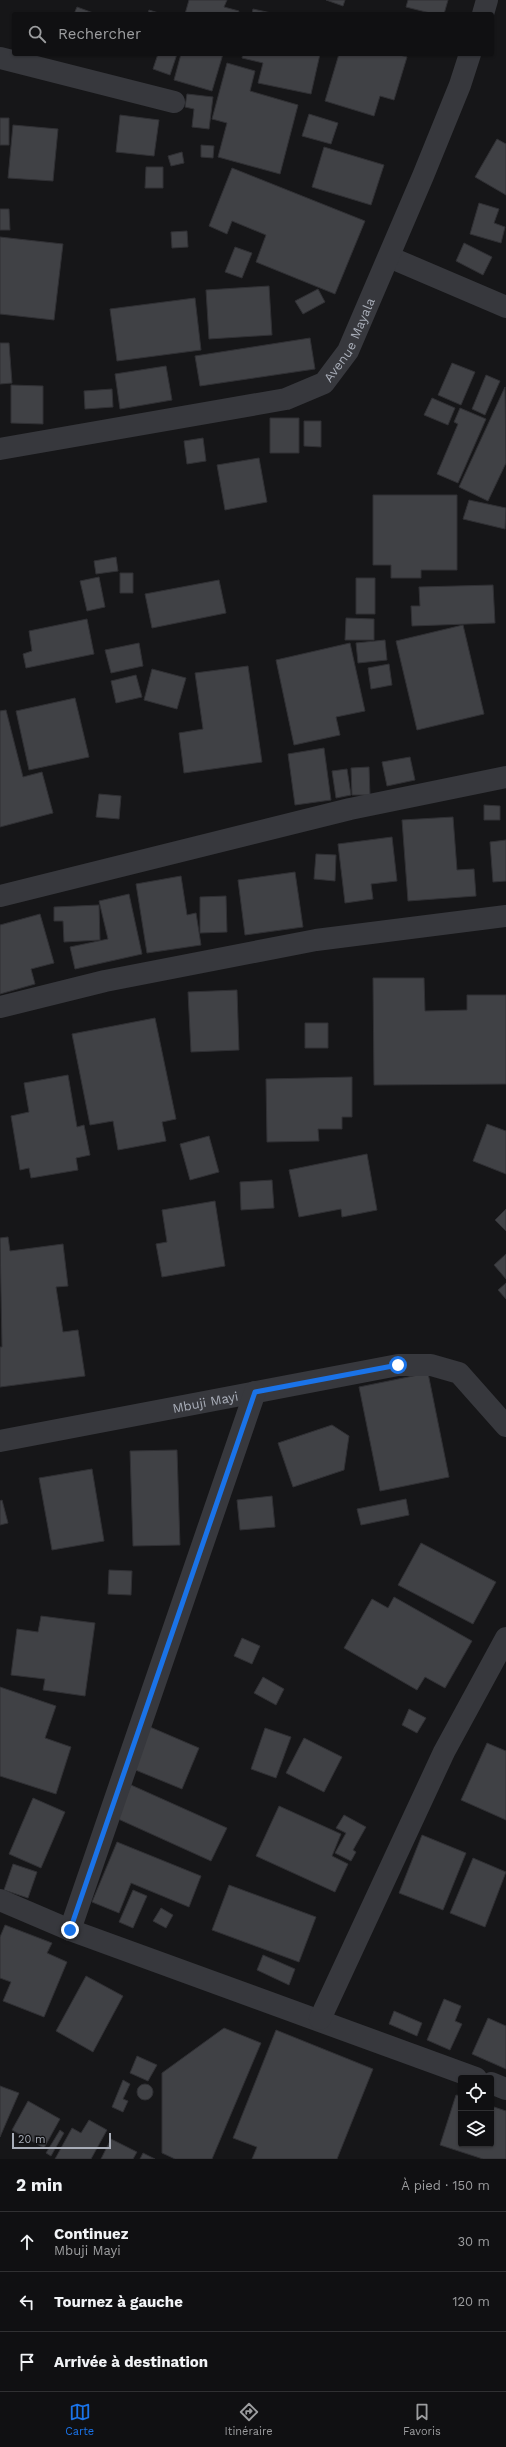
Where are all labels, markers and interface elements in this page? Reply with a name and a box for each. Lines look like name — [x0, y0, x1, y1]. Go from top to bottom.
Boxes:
search box — [12, 12, 494, 56]
icon: search — [26, 23, 48, 45]
text: Rechercher — [58, 25, 141, 43]
street label: Avenue Mayala — [321, 295, 378, 385]
route start — [389, 1356, 407, 1374]
street label: Mbuji Mayi — [171, 1389, 240, 1416]
route end — [61, 1921, 79, 1939]
map controls — [458, 2075, 494, 2147]
button: locate — [458, 2075, 494, 2111]
button: layers — [458, 2111, 494, 2147]
scale bar — [12, 2131, 111, 2150]
text: 20 m — [18, 2133, 46, 2146]
text: 2 min — [16, 2175, 62, 2195]
text: À pied · 150 m — [401, 2178, 490, 2193]
text: Continuez — [54, 2225, 128, 2243]
icon: ahead — [16, 2231, 38, 2253]
text: 30 m — [458, 2234, 490, 2249]
text: Mbuji Mayi — [54, 2243, 121, 2258]
icon: left — [16, 2291, 38, 2313]
text: Tournez à gauche — [54, 2293, 183, 2311]
text: 120 m — [452, 2294, 490, 2309]
icon: arrive — [16, 2351, 38, 2373]
text: Arrivée à destination — [54, 2353, 208, 2371]
tab: Carte — [65, 2401, 94, 2438]
tab: Itinéraire — [225, 2401, 273, 2438]
tab: Favoris — [403, 2401, 441, 2438]

